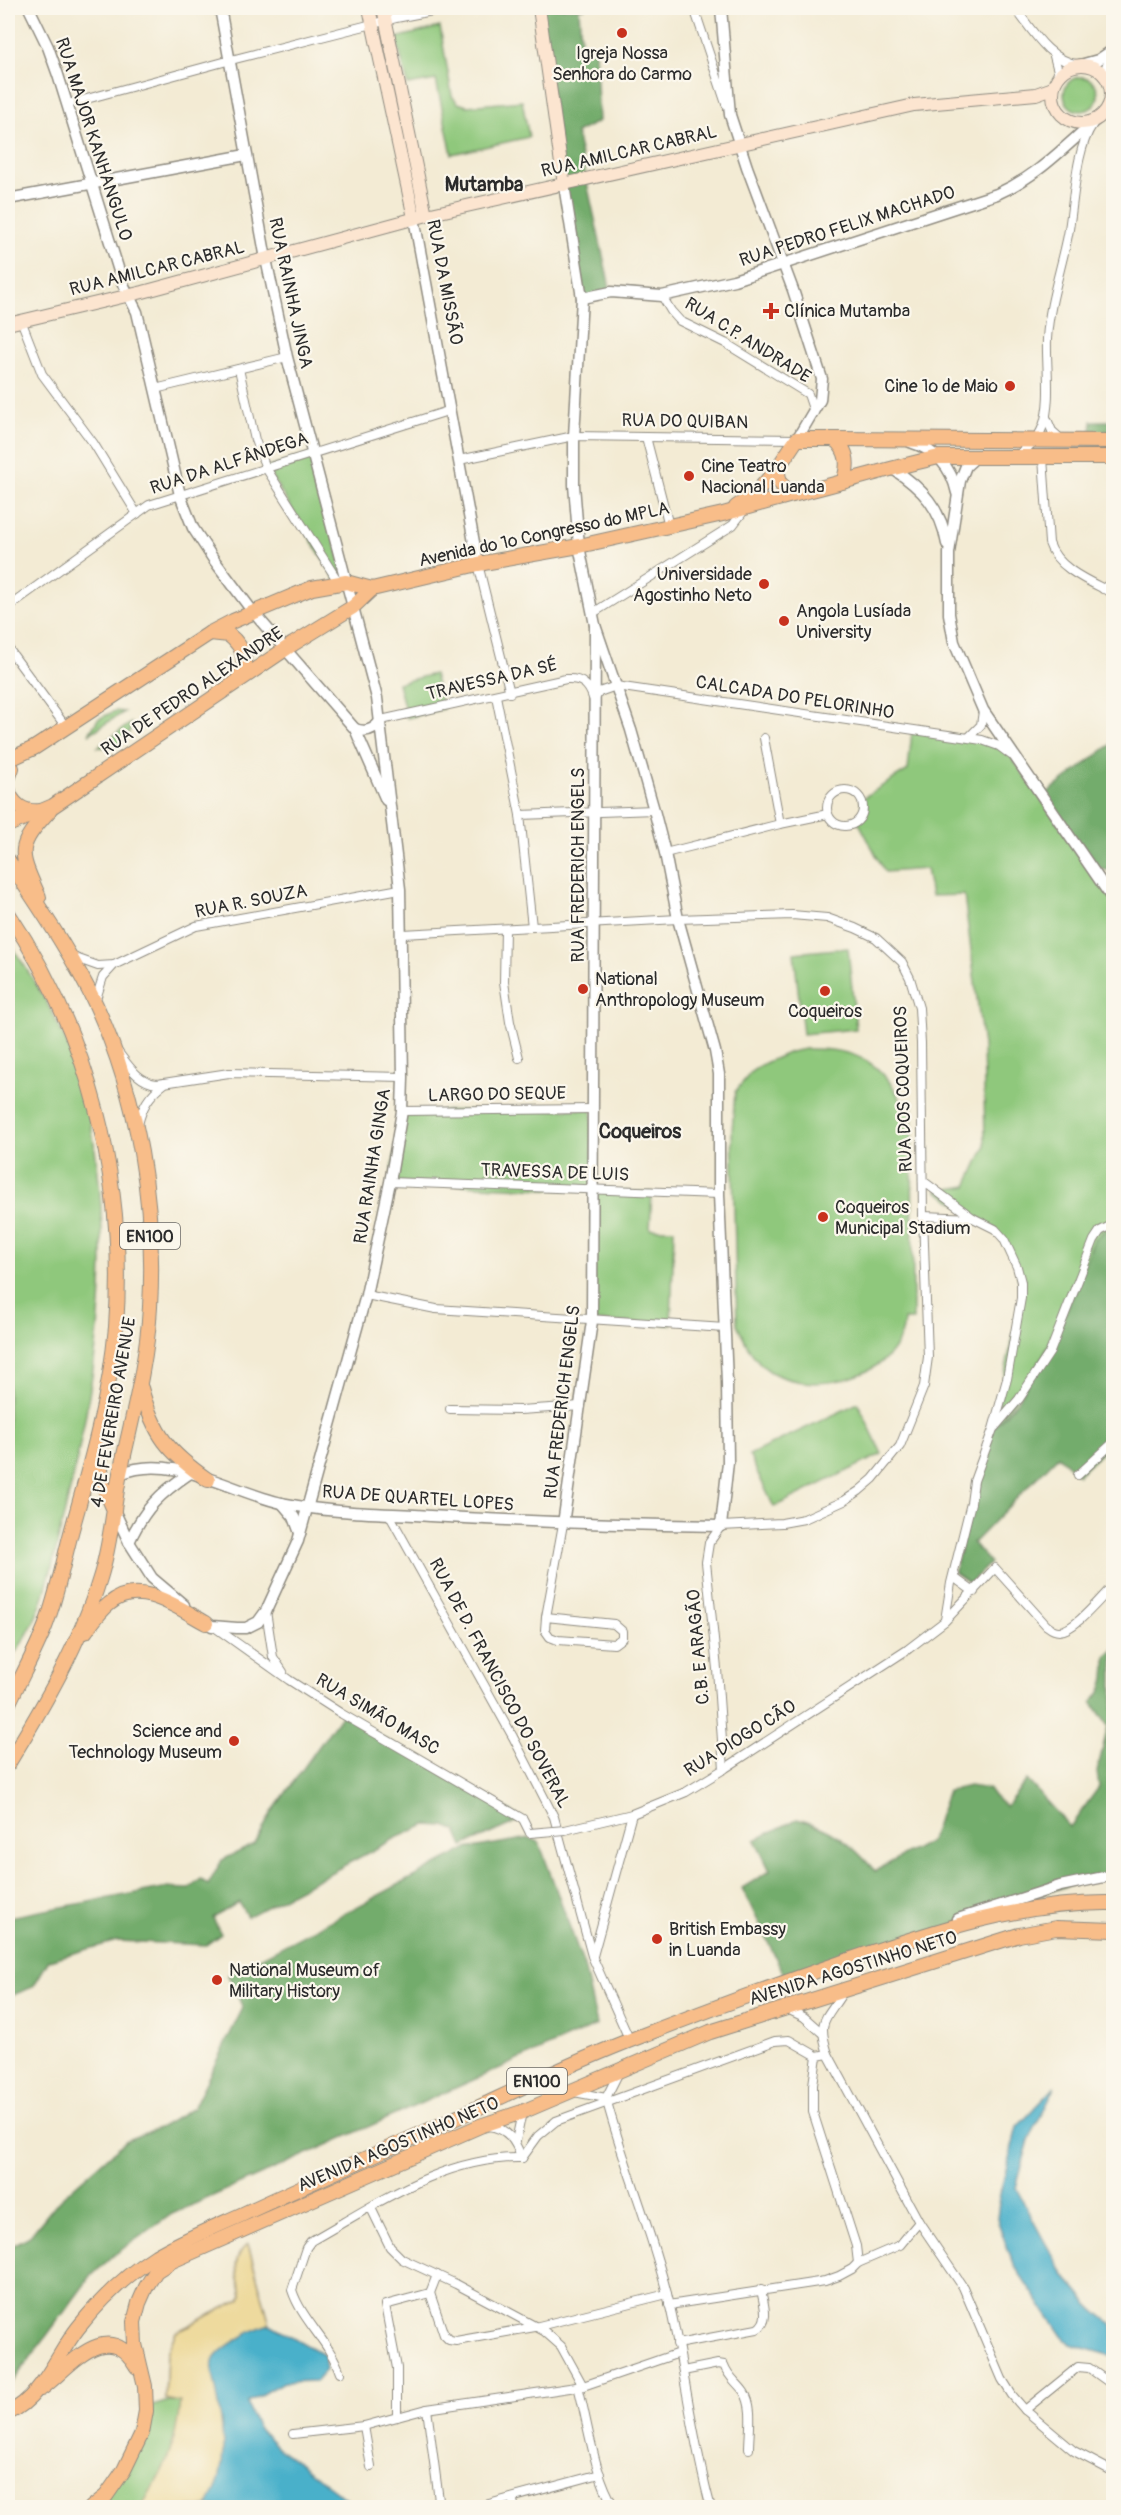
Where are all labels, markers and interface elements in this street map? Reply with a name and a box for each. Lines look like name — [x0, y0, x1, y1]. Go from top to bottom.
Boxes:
marker: Igreja Nossa Senhora do Carmo — [615, 26, 629, 40]
street label: RUA MAJOR KANHANGULO — [50, 35, 137, 244]
place label: Igreja Nossa Senhora do Carmo — [552, 42, 692, 86]
street label: RUA AMILCAR CABRAL — [539, 120, 719, 183]
district label: Mutamba — [445, 172, 523, 197]
street label: RUA PEDRO FELIX MACHADO — [736, 181, 958, 272]
street label: RUA RAINHA JINGA — [263, 216, 318, 371]
street label: RUA DA MISSÃO — [421, 217, 468, 347]
street label: RUA AMILCAR CABRAL — [67, 236, 247, 301]
street label: RUA C.P. ANDRADE — [680, 292, 815, 389]
place label: Clínica Mutamba — [784, 300, 910, 323]
marker: Clínica Mutamba — [762, 302, 780, 320]
place label: Cine 1º de Maio — [884, 375, 998, 398]
marker: Cine 1º de Maio — [1003, 379, 1017, 393]
street label: RUA DO QUIBAN — [622, 409, 748, 434]
street label: RUA DA ALFÂNDEGA — [147, 427, 311, 500]
place label: Cine Teatro Nacional Luanda — [701, 455, 825, 499]
marker: Cine Teatro Nacional Luanda — [682, 469, 696, 483]
street label: Avenida do 1º Congresso do MPLA — [417, 497, 672, 572]
place label: Universidade Agostinho Neto — [633, 563, 752, 607]
marker: Universidade Agostinho Neto — [757, 577, 771, 591]
place label: Angola Lusíada University — [796, 600, 911, 644]
marker: Angola Lusíada University — [777, 614, 791, 628]
street label: RUA DE PEDRO ALEXANDRE — [97, 622, 288, 761]
street label: TRAVESSA DA SÉ — [424, 653, 560, 706]
street label: CALCADA DO PELORINHO — [694, 670, 896, 725]
street label: RUA FREDERICH ENGELS — [567, 768, 590, 962]
street label: RUA R. SOUZA — [193, 879, 310, 924]
place label: National Anthropology Museum — [595, 968, 765, 1012]
marker: National Anthropology Museum — [576, 982, 590, 996]
marker: Coqueiros — [818, 984, 832, 998]
place label: Coqueiros — [788, 1000, 862, 1023]
street label: RUA DOS COQUEIROS — [889, 1005, 918, 1173]
street label: LARGO DO SEQUE — [428, 1082, 566, 1107]
street label: RUA RAINHA GINGA — [349, 1086, 396, 1245]
district label: Coqueiros — [599, 1119, 681, 1144]
street label: TRAVESSA DE LUIS — [480, 1158, 630, 1187]
place label: Coqueiros Municipal Stadium — [835, 1196, 970, 1240]
marker: Coqueiros Municipal Stadium — [816, 1210, 830, 1224]
road number: EN100 — [120, 1223, 180, 1249]
street label: RUA FREDERICH ENGELS — [539, 1304, 586, 1500]
street label: 4 DE FEVEREIRO AVENUE — [85, 1315, 142, 1509]
street label: RUA DE QUARTEL LOPES — [321, 1480, 515, 1517]
street label: RUA DE D. FRANCISCO DO SOVERAL — [424, 1554, 575, 1812]
street label: C.B. E ARAGÃO — [682, 1588, 715, 1706]
street label: RUA SIMÃO MASC — [312, 1668, 444, 1760]
street label: RUA DIOGO CÃO — [680, 1695, 800, 1782]
place label: Science and Technology Museum — [68, 1720, 222, 1764]
marker: Science and Technology Museum — [227, 1734, 241, 1748]
place label: British Embassy in Luanda — [669, 1918, 786, 1962]
street label: AVENIDA AGOSTINHO NETO — [746, 1926, 960, 2011]
marker: British Embassy in Luanda — [650, 1932, 664, 1946]
place label: National Museum of Military History — [229, 1959, 381, 2003]
marker: National Museum of Military History — [210, 1973, 224, 1987]
road number: EN100 — [507, 2068, 567, 2094]
street label: AVENIDA AGOSTINHO NETO — [294, 2092, 502, 2197]

